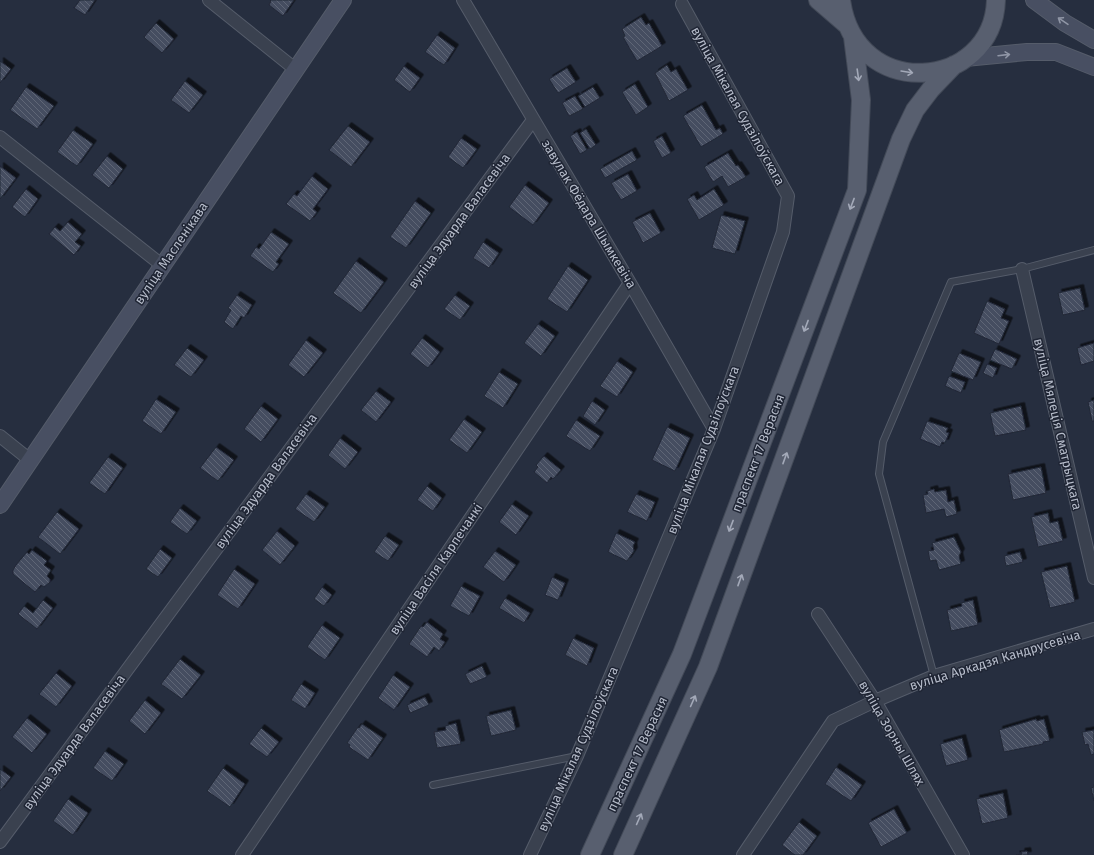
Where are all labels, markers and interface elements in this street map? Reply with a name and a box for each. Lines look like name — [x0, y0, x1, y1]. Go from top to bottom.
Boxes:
one-way arrow — [1058, 17, 1069, 25]
street label: вуліца Мікалая Судзілоўскага — [688, 24, 788, 188]
one-way arrow — [997, 51, 1010, 59]
one-way arrow — [854, 68, 862, 81]
one-way arrow — [900, 68, 913, 76]
street label: завулак Фёдара Шымкевіча — [539, 137, 639, 291]
street label: вуліца Эдуарда Валасевіча — [405, 151, 513, 291]
one-way arrow — [848, 198, 856, 210]
street label: вуліца Масленікава — [131, 199, 211, 307]
one-way arrow — [802, 319, 810, 331]
street label: вуліца Мялеція Сматрыцкага — [1031, 337, 1085, 511]
street label: вуліца Мікалая Судзілоўскага — [664, 364, 742, 536]
street label: праспект 17 Верасня — [729, 392, 787, 514]
street label: вуліца Эдуарда Валасевіча — [212, 411, 320, 551]
one-way arrow — [782, 451, 789, 464]
street label: вуліца Васіля Карпечанкі — [386, 501, 486, 637]
one-way arrow — [726, 519, 734, 531]
one-way arrow — [737, 574, 745, 586]
street label: вуліца Аркадзя Кандрусевіча — [908, 627, 1082, 693]
street label: вуліца Мікалая Судзілоўскага — [535, 664, 621, 834]
street label: вуліца Эдуарда Валасевіча — [20, 672, 128, 812]
street label: вуліца Зорны Шлях — [856, 678, 928, 789]
street label: праспект 17 Верасня — [604, 694, 670, 814]
one-way arrow — [690, 695, 697, 707]
one-way arrow — [636, 814, 644, 826]

